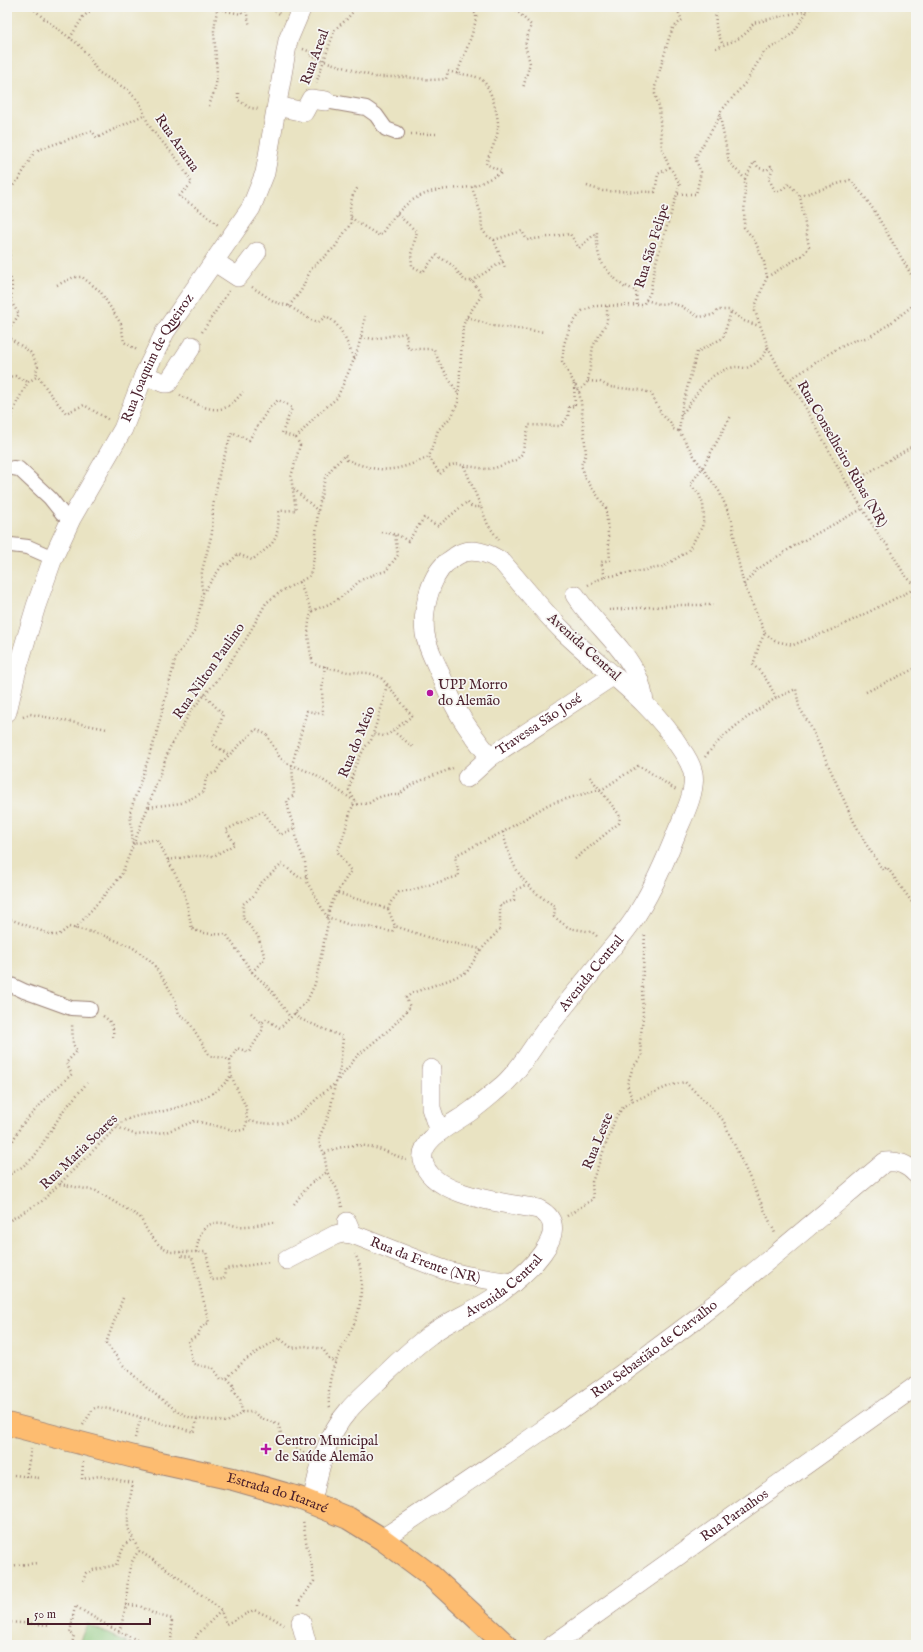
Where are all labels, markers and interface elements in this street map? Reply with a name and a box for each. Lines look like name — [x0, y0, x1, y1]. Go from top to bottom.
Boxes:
street label: Rua Areal — [297, 27, 333, 87]
street label: Rua Ararua — [151, 111, 204, 176]
street label: Rua São Felipe — [631, 201, 674, 290]
street label: Rua Joaquim de Queiroz — [117, 290, 198, 425]
street label: Rua Conselheiro Ribas (NR) — [793, 377, 891, 531]
street label: Avenida Central — [543, 608, 625, 685]
street label: Rua Nilton Paulino — [169, 619, 249, 723]
place label: UPP Morro do Alemão — [438, 676, 508, 710]
marker: UPP Morro do Alemão — [425, 688, 435, 698]
street label: Travessa São José — [492, 689, 586, 760]
street label: Rua do Meio — [334, 703, 380, 780]
street label: Avenida Central — [554, 931, 628, 1016]
street label: Rua Leste — [578, 1109, 618, 1172]
street label: Rua Maria Soares — [36, 1110, 122, 1194]
street label: Rua da Frente (NR) — [367, 1233, 482, 1287]
street label: Avenida Central — [461, 1251, 547, 1322]
street label: Rua Sebastião de Carvalho — [587, 1296, 722, 1402]
place label: Centro Municipal de Saúde Alemão — [275, 1432, 378, 1466]
marker: Centro Municipal de Saúde Alemão — [260, 1443, 272, 1455]
street label: Estrada do Itararé — [225, 1469, 331, 1518]
street label: Rua Paranhos — [697, 1485, 772, 1546]
scale bar — [28, 1600, 150, 1626]
text: 50 m — [34, 1607, 56, 1622]

